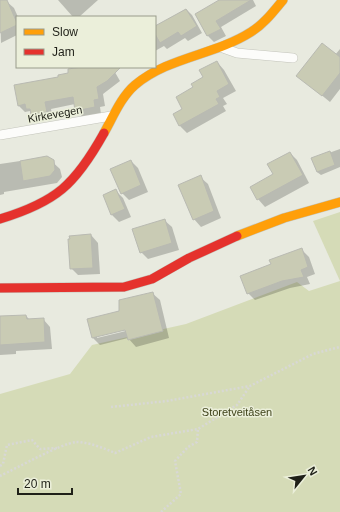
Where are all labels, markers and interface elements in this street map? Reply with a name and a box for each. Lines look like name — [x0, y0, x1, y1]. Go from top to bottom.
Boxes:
legend — [16, 16, 156, 68]
text: Slow — [52, 25, 78, 39]
text: Jam — [52, 45, 75, 59]
street label: Kirkevegen — [27, 103, 83, 125]
park label: Storetveitåsen — [202, 406, 272, 418]
north arrow — [284, 456, 324, 496]
text: N — [305, 465, 320, 477]
scale bar — [18, 470, 72, 496]
text: 20 m — [24, 477, 51, 491]

